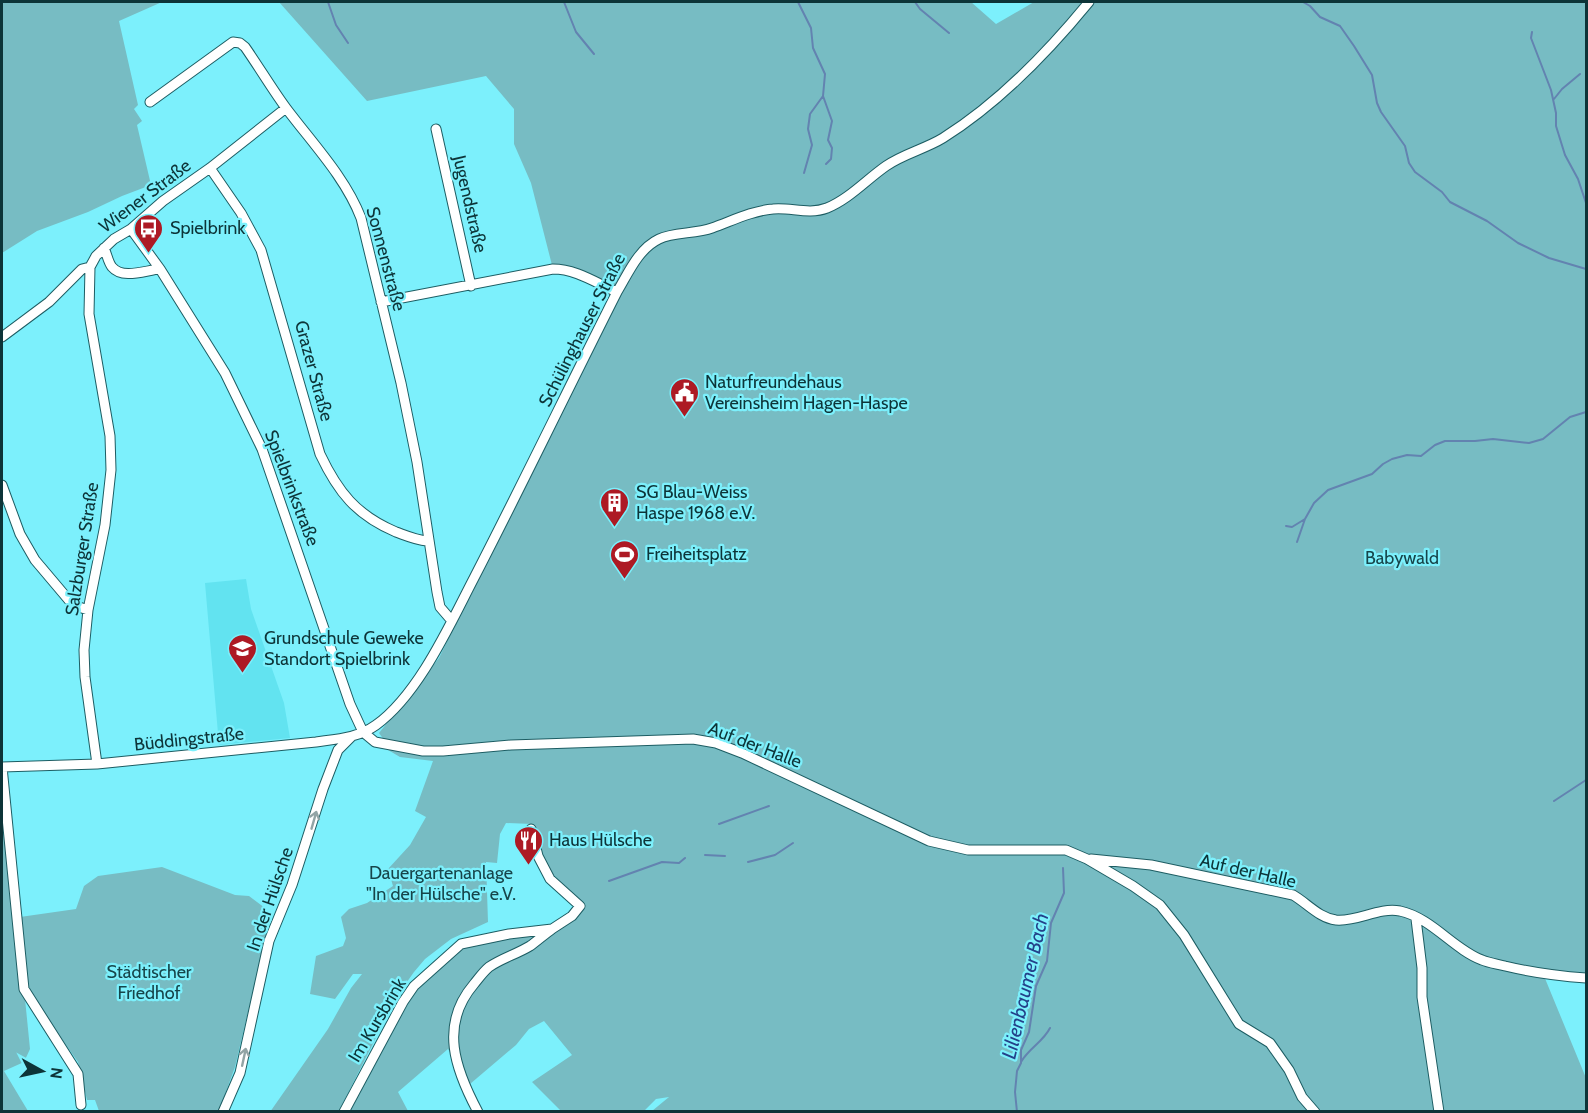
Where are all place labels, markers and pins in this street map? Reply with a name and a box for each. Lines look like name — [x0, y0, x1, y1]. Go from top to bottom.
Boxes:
bus stop icon: Spielbrink — [133, 212, 165, 254]
place label: Spielbrink — [170, 217, 246, 239]
place label: Naturfreundehaus Vereinsheim Hagen-Haspe — [705, 371, 908, 414]
public building icon: Naturfreundehaus Vereinsheim Hagen-Haspe — [668, 376, 700, 418]
place label: SG Blau-Weiss Haspe 1968 e.V. — [636, 481, 755, 524]
building icon: SG Blau-Weiss Haspe 1968 e.V. — [599, 486, 631, 528]
sports icon: Freiheitsplatz — [609, 538, 641, 580]
place label: Freiheitsplatz — [646, 543, 747, 565]
place label: Grundschule Geweke Standort Spielbrink — [264, 627, 424, 670]
school or university icon: Grundschule Geweke Standort Spielbrink — [227, 632, 259, 674]
restaurant icon: Haus Hülsche — [512, 824, 544, 866]
place label: Haus Hülsche — [549, 829, 652, 851]

